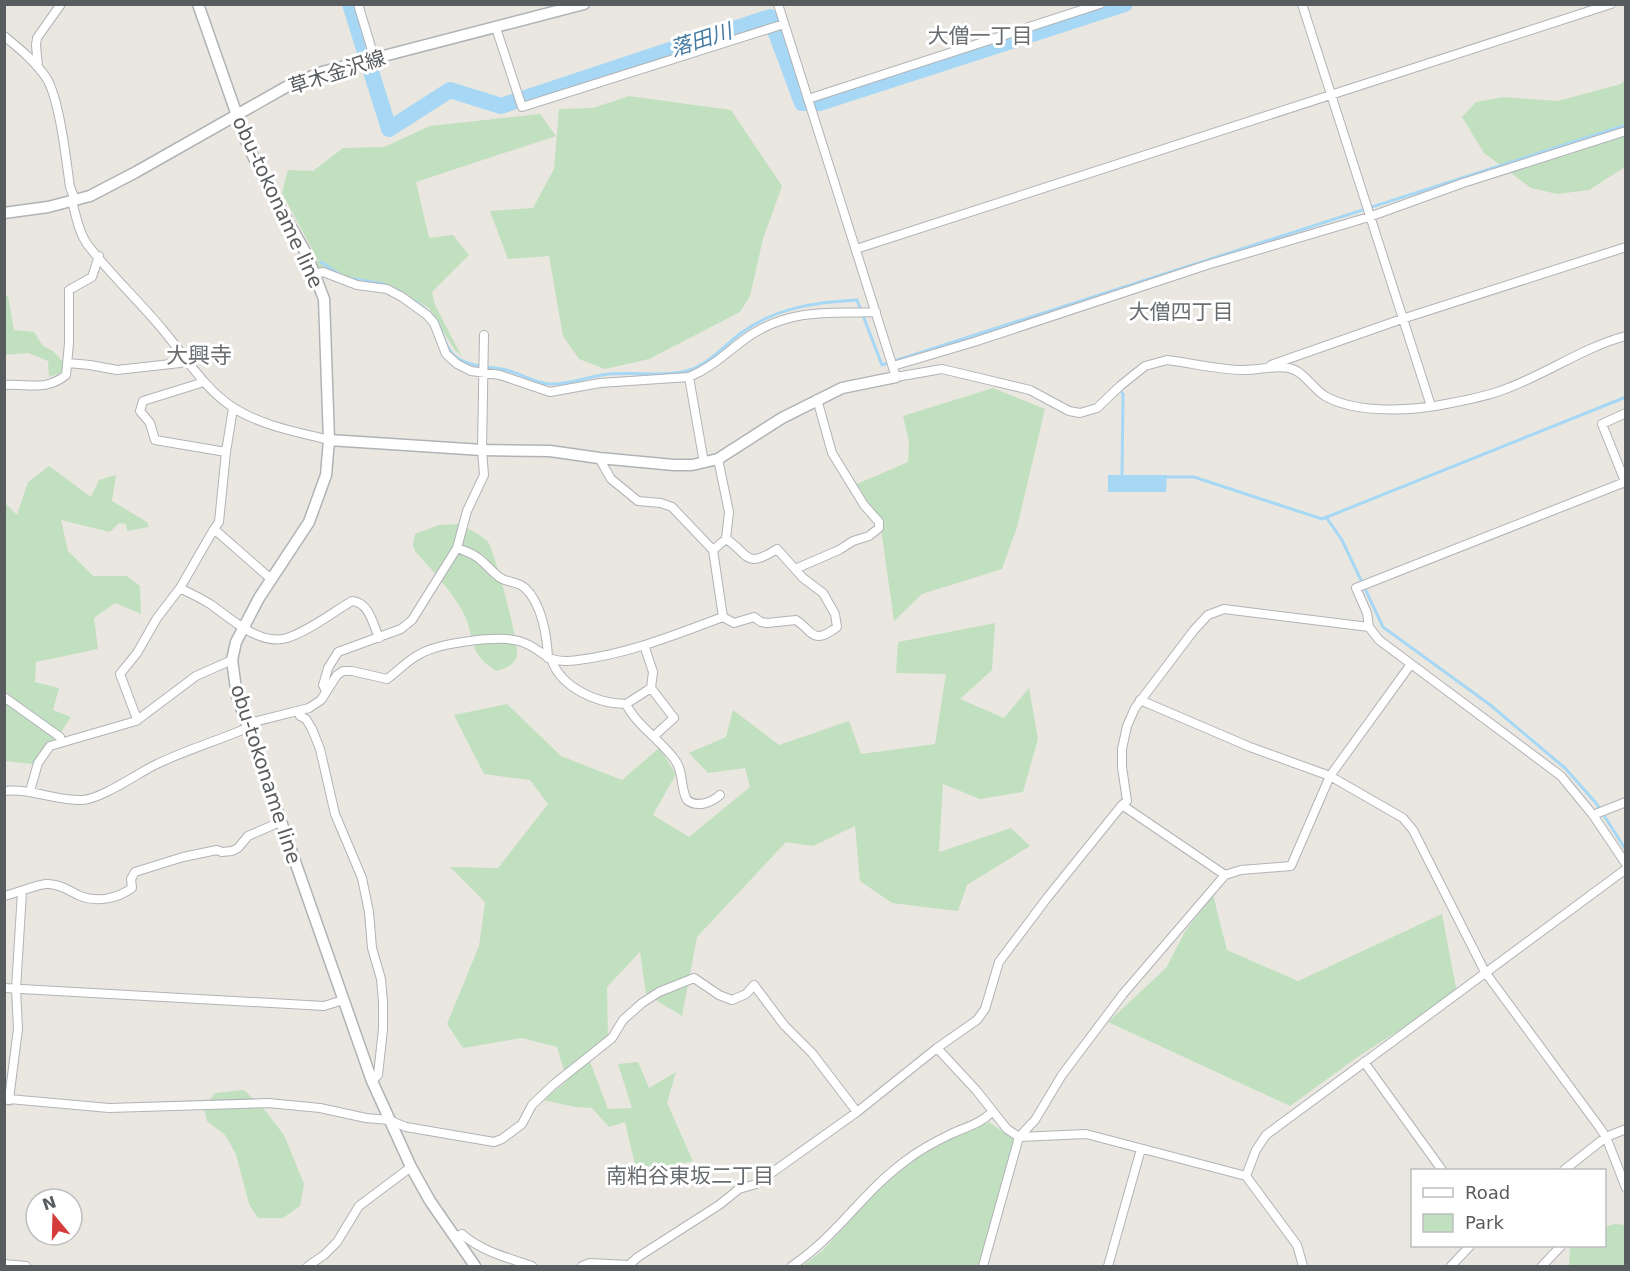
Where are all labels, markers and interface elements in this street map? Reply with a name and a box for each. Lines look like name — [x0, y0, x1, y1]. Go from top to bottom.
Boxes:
water label: 落田川 — [667, 18, 737, 61]
district label: 大僧一丁目 — [928, 24, 1033, 48]
street label: 草木金沢線 — [286, 45, 388, 99]
street label: obu-tokoname line — [228, 112, 328, 292]
district label: 大僧四丁目 — [1129, 300, 1234, 324]
district label: 大興寺 — [166, 343, 232, 368]
street label: obu-tokoname line — [226, 681, 306, 867]
district label: 南粕谷東坂二丁目 — [606, 1164, 774, 1188]
legend — [1411, 1169, 1606, 1247]
text: Road — [1465, 1182, 1510, 1203]
north arrow — [24, 1187, 84, 1247]
text: N — [40, 1192, 59, 1214]
text: Park — [1465, 1212, 1504, 1233]

